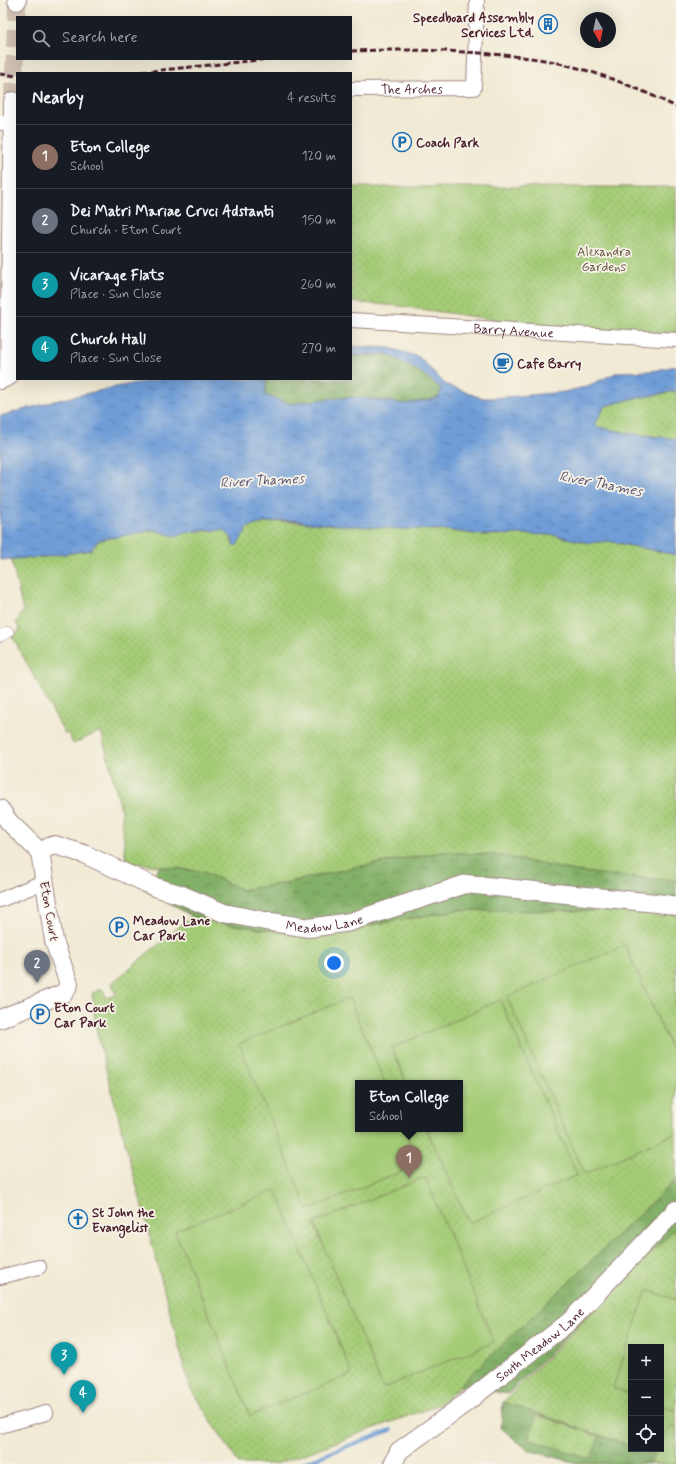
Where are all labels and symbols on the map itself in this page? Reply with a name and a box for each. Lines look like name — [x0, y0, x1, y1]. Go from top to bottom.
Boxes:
place label: Speedboard Assembly Services Ltd. — [413, 10, 534, 42]
north arrow — [580, 12, 616, 48]
building icon: Speedboard Assembly Services Ltd. — [537, 13, 559, 35]
street label: The Arches — [381, 81, 443, 99]
parking icon: Coach Park — [391, 131, 413, 153]
place label: Coach Park — [416, 135, 480, 152]
park label: Alexandra Gardens — [577, 244, 631, 276]
street label: Barry Avenue — [473, 321, 554, 342]
cafe icon: Cafe Barry — [492, 352, 514, 374]
place label: Cafe Barry — [517, 356, 581, 373]
water label: River Thames — [558, 467, 646, 501]
water label: River Thames — [220, 470, 306, 492]
street label: Eton Court — [35, 880, 62, 943]
street label: Meadow Lane — [285, 911, 365, 938]
place label: Meadow Lane Car Park — [133, 913, 211, 945]
parking icon: Meadow Lane Car Park — [108, 916, 130, 938]
pin: 2 — [24, 950, 50, 983]
your location — [324, 953, 344, 973]
place label: Eton Court Car Park — [54, 1000, 115, 1032]
parking icon: Eton Court Car Park — [29, 1003, 51, 1025]
pin: 1 — [396, 1145, 422, 1178]
place label: St John the Evangelist — [92, 1205, 155, 1239]
church icon: St John the Evangelist — [67, 1208, 89, 1230]
street label: South Meadow Lane — [493, 1304, 589, 1386]
pin: 3 — [51, 1342, 77, 1375]
pin: 4 — [70, 1380, 96, 1413]

